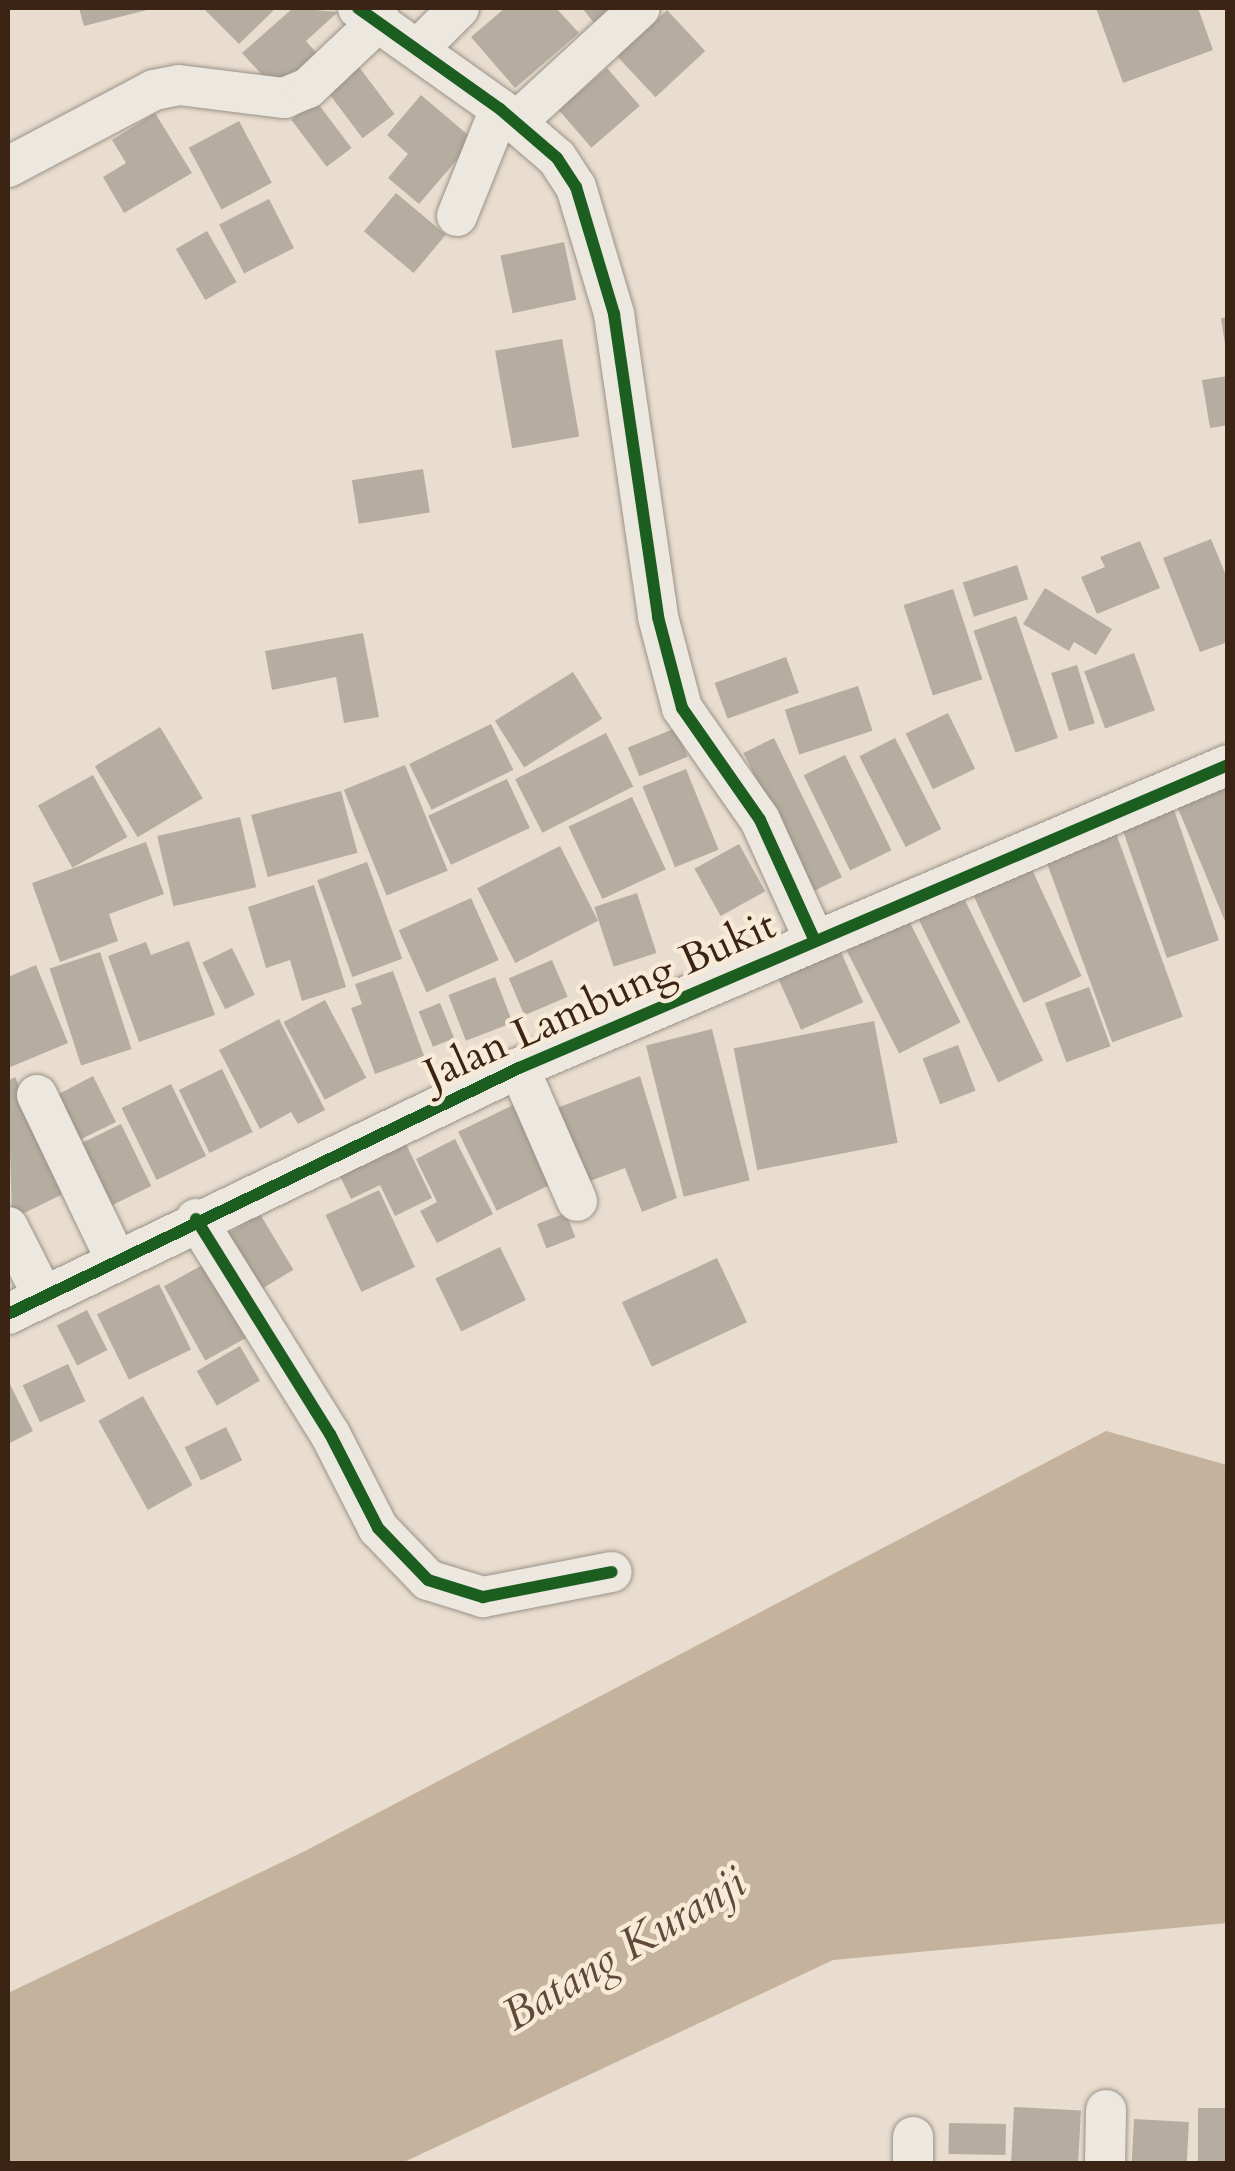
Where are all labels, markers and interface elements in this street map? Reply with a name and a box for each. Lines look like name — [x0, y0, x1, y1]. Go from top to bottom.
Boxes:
street label: Jalan Lambung Bukit — [417, 900, 783, 1100]
water label: Batang Kuranji — [493, 1855, 755, 2043]

